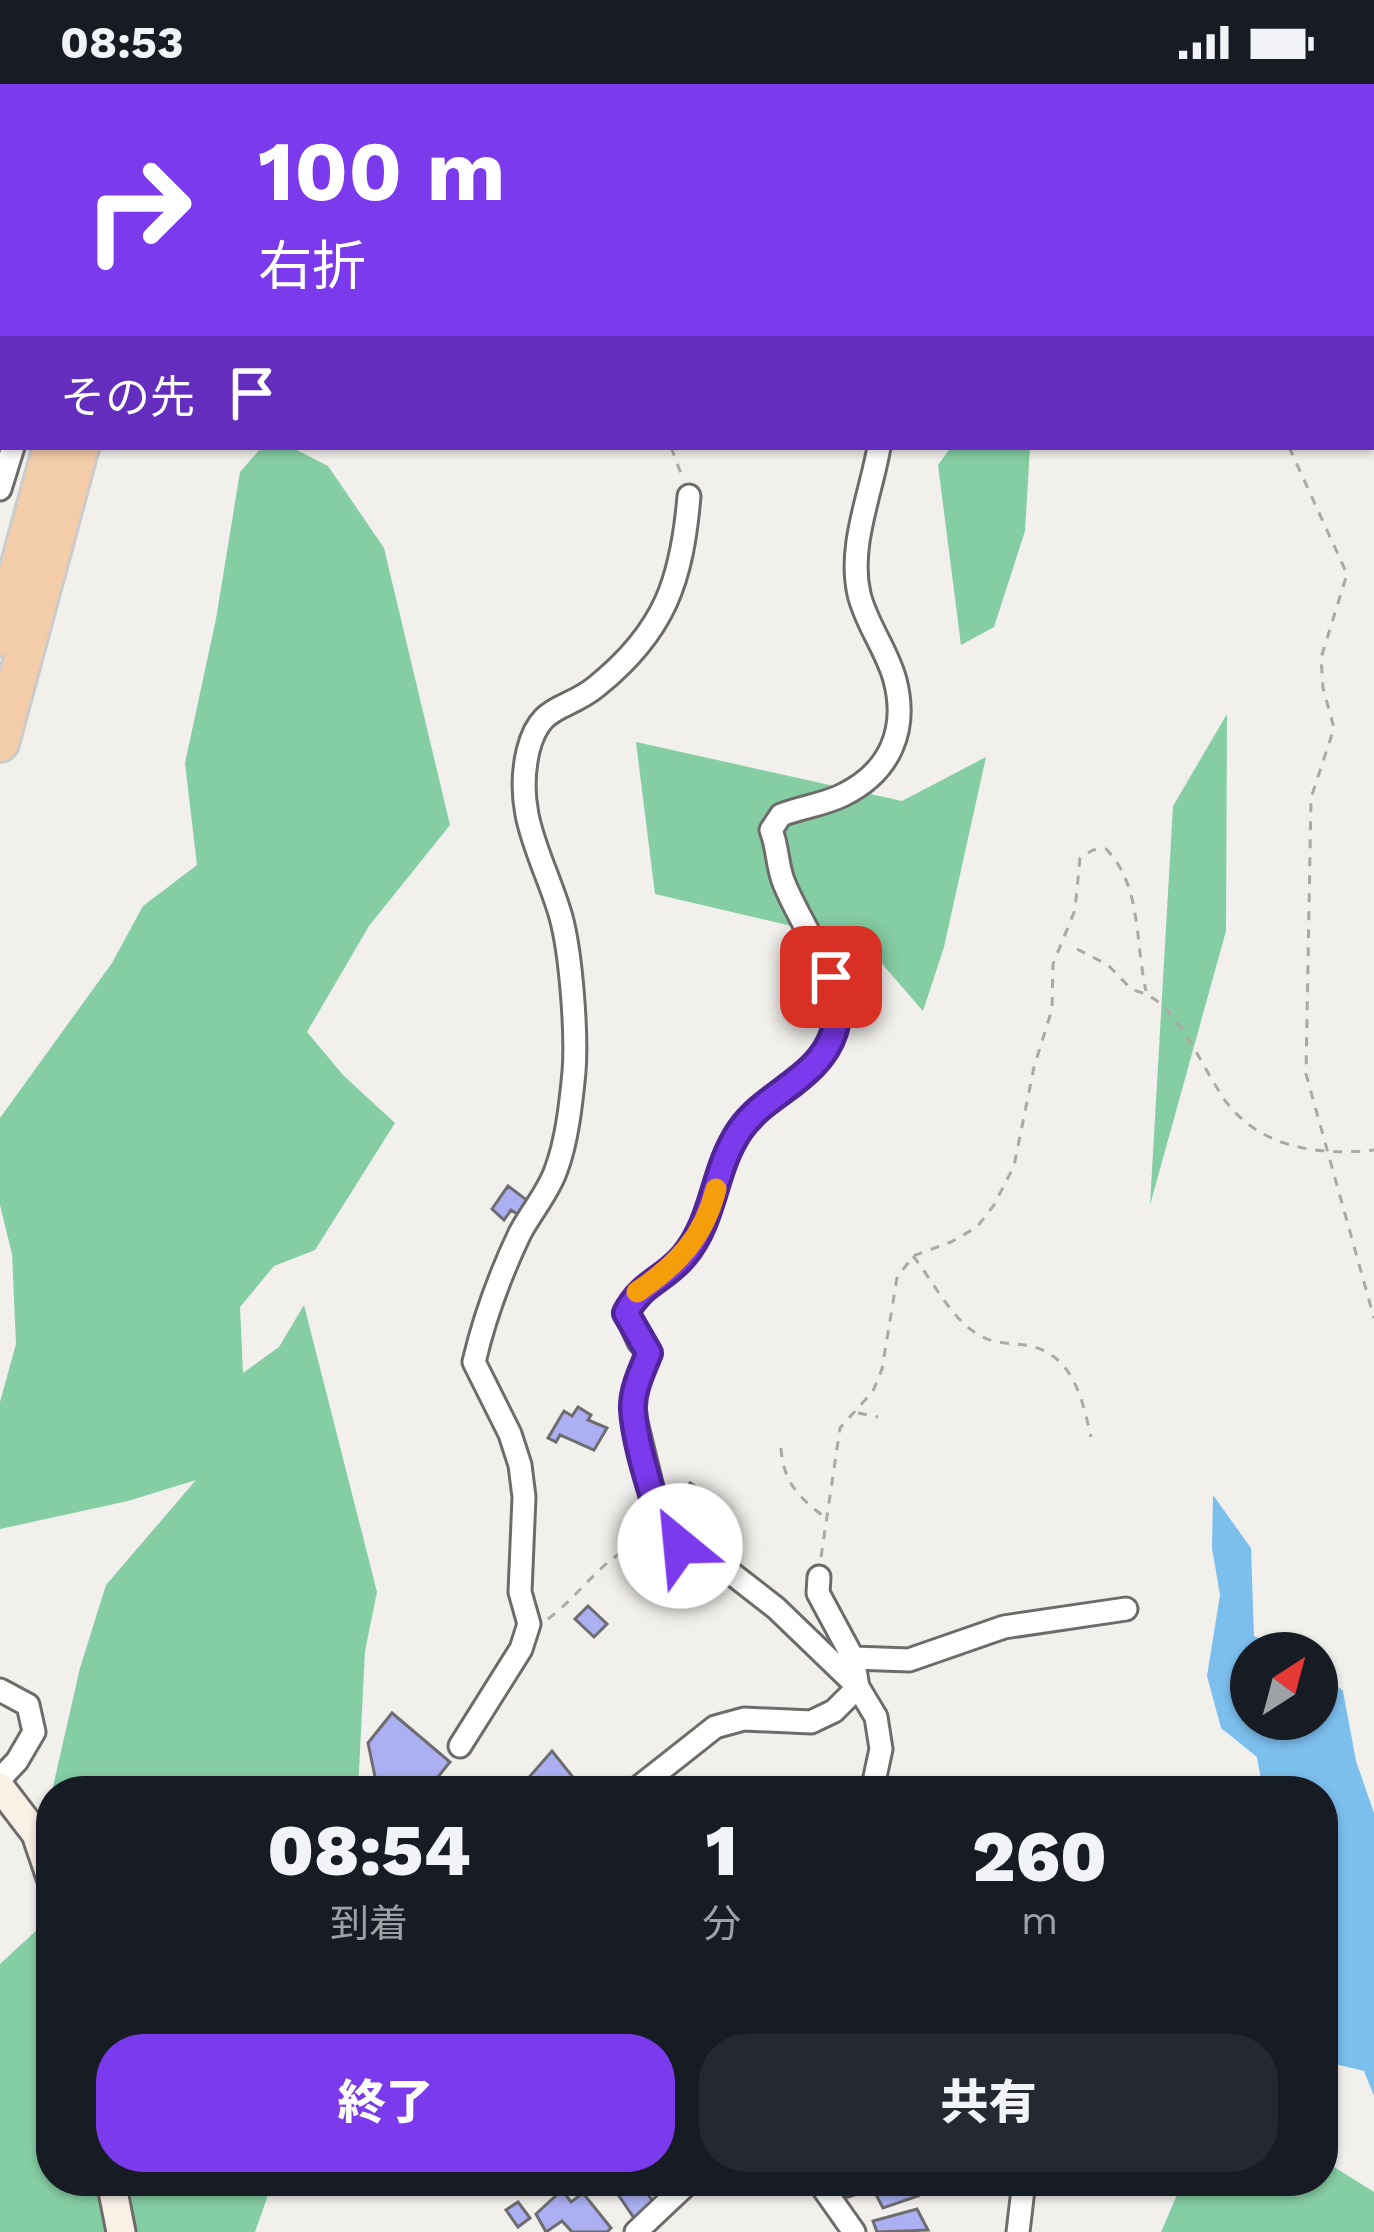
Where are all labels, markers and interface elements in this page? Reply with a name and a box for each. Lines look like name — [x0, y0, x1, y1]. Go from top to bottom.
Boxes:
text: 08:53 — [60, 16, 184, 69]
text: 100 m — [258, 122, 505, 220]
icon: right — [60, 132, 216, 288]
text: 右折 — [258, 235, 366, 298]
icon: arrive — [219, 360, 285, 426]
text: その先 — [60, 371, 195, 424]
pin — [780, 926, 882, 1028]
icon: arrive — [798, 944, 864, 1010]
position arrow — [617, 1483, 743, 1609]
north arrow — [1230, 1632, 1338, 1740]
map controls — [1230, 1632, 1338, 1740]
text: 08:54 — [267, 1808, 471, 1892]
text: 1 — [705, 1808, 738, 1892]
text: 260 — [972, 1814, 1107, 1898]
text: m — [1021, 1898, 1058, 1943]
text: 到着 — [330, 1901, 408, 1946]
text: 分 — [702, 1901, 741, 1946]
button: 終了 — [96, 2034, 675, 2172]
button: 共有 — [699, 2034, 1278, 2172]

